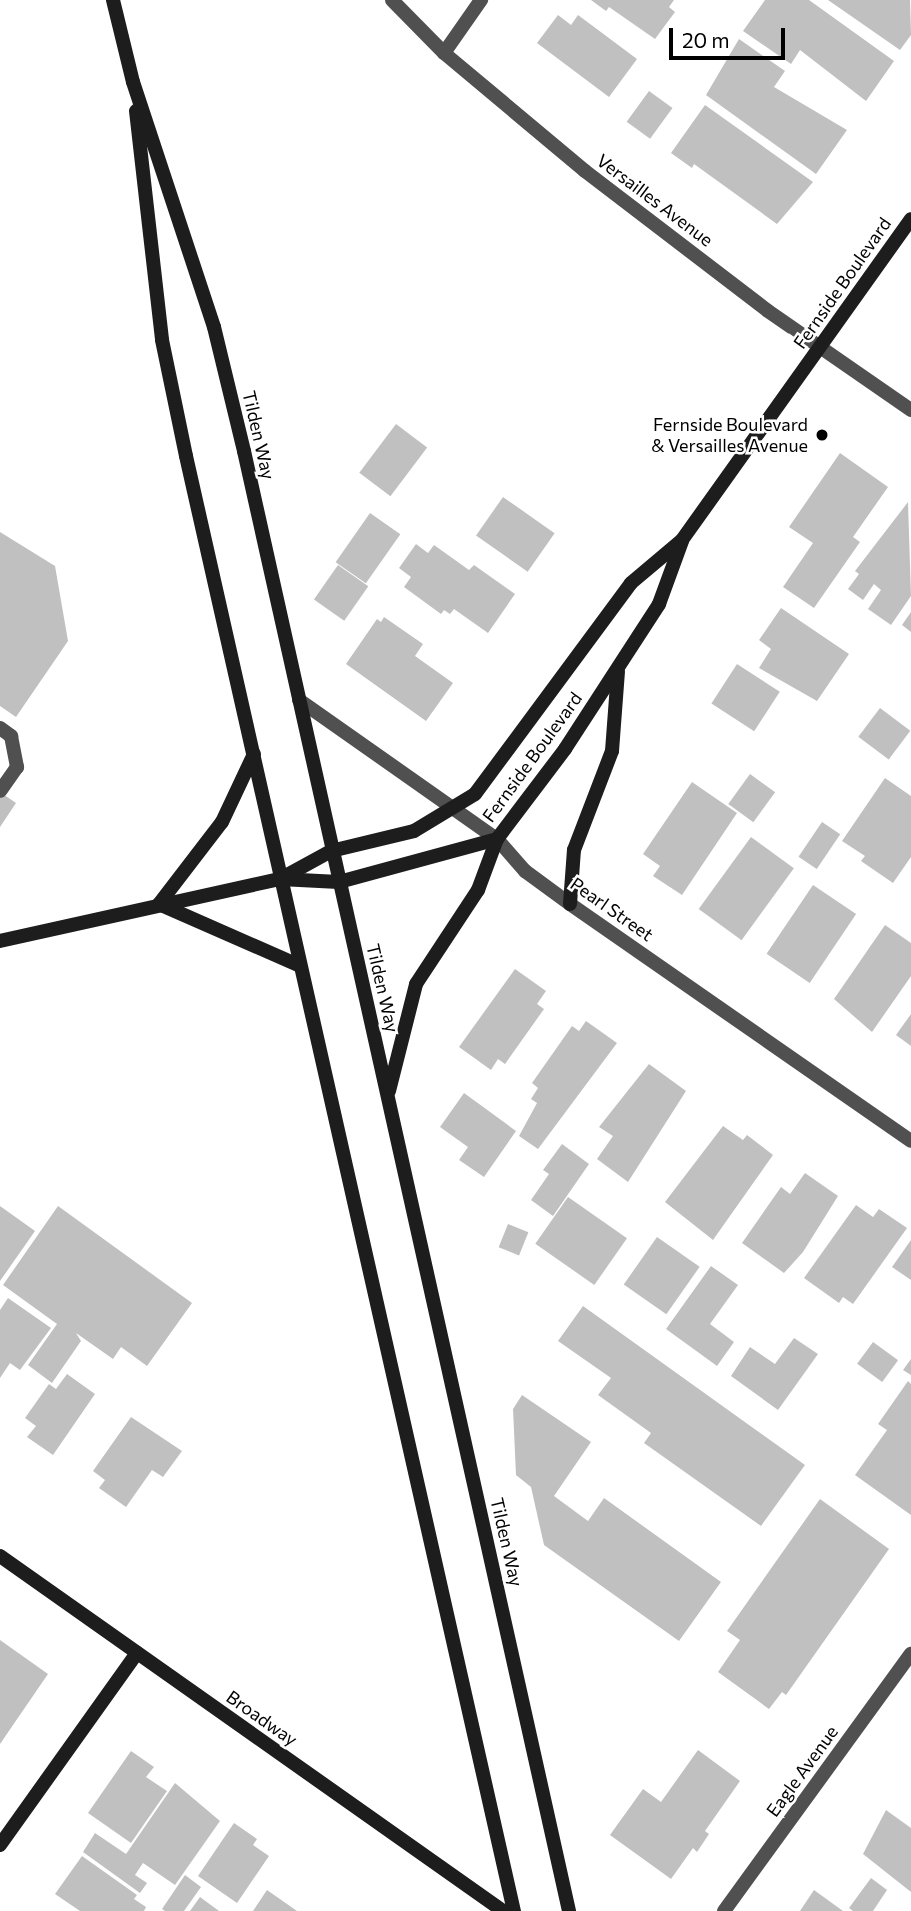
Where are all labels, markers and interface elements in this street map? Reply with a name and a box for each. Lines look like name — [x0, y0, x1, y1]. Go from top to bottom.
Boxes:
scale bar — [673, 14, 788, 58]
text: 20 m — [682, 27, 730, 52]
street label: Versailles Avenue — [593, 149, 717, 251]
street label: Fernside Boulevard — [789, 213, 895, 353]
street label: Tilden Way — [238, 389, 280, 481]
place label: Fernside Boulevard & Versailles Avenue — [651, 414, 808, 457]
marker: Fernside Boulevard & Versailles Avenue — [814, 427, 830, 443]
street label: Fernside Boulevard — [478, 688, 586, 826]
street label: Pearl Street — [566, 873, 658, 945]
street label: Tilden Way — [362, 942, 404, 1034]
street label: Tilden Way — [486, 1496, 528, 1588]
street label: Broadway — [222, 1686, 302, 1750]
street label: Eagle Avenue — [762, 1721, 842, 1821]

